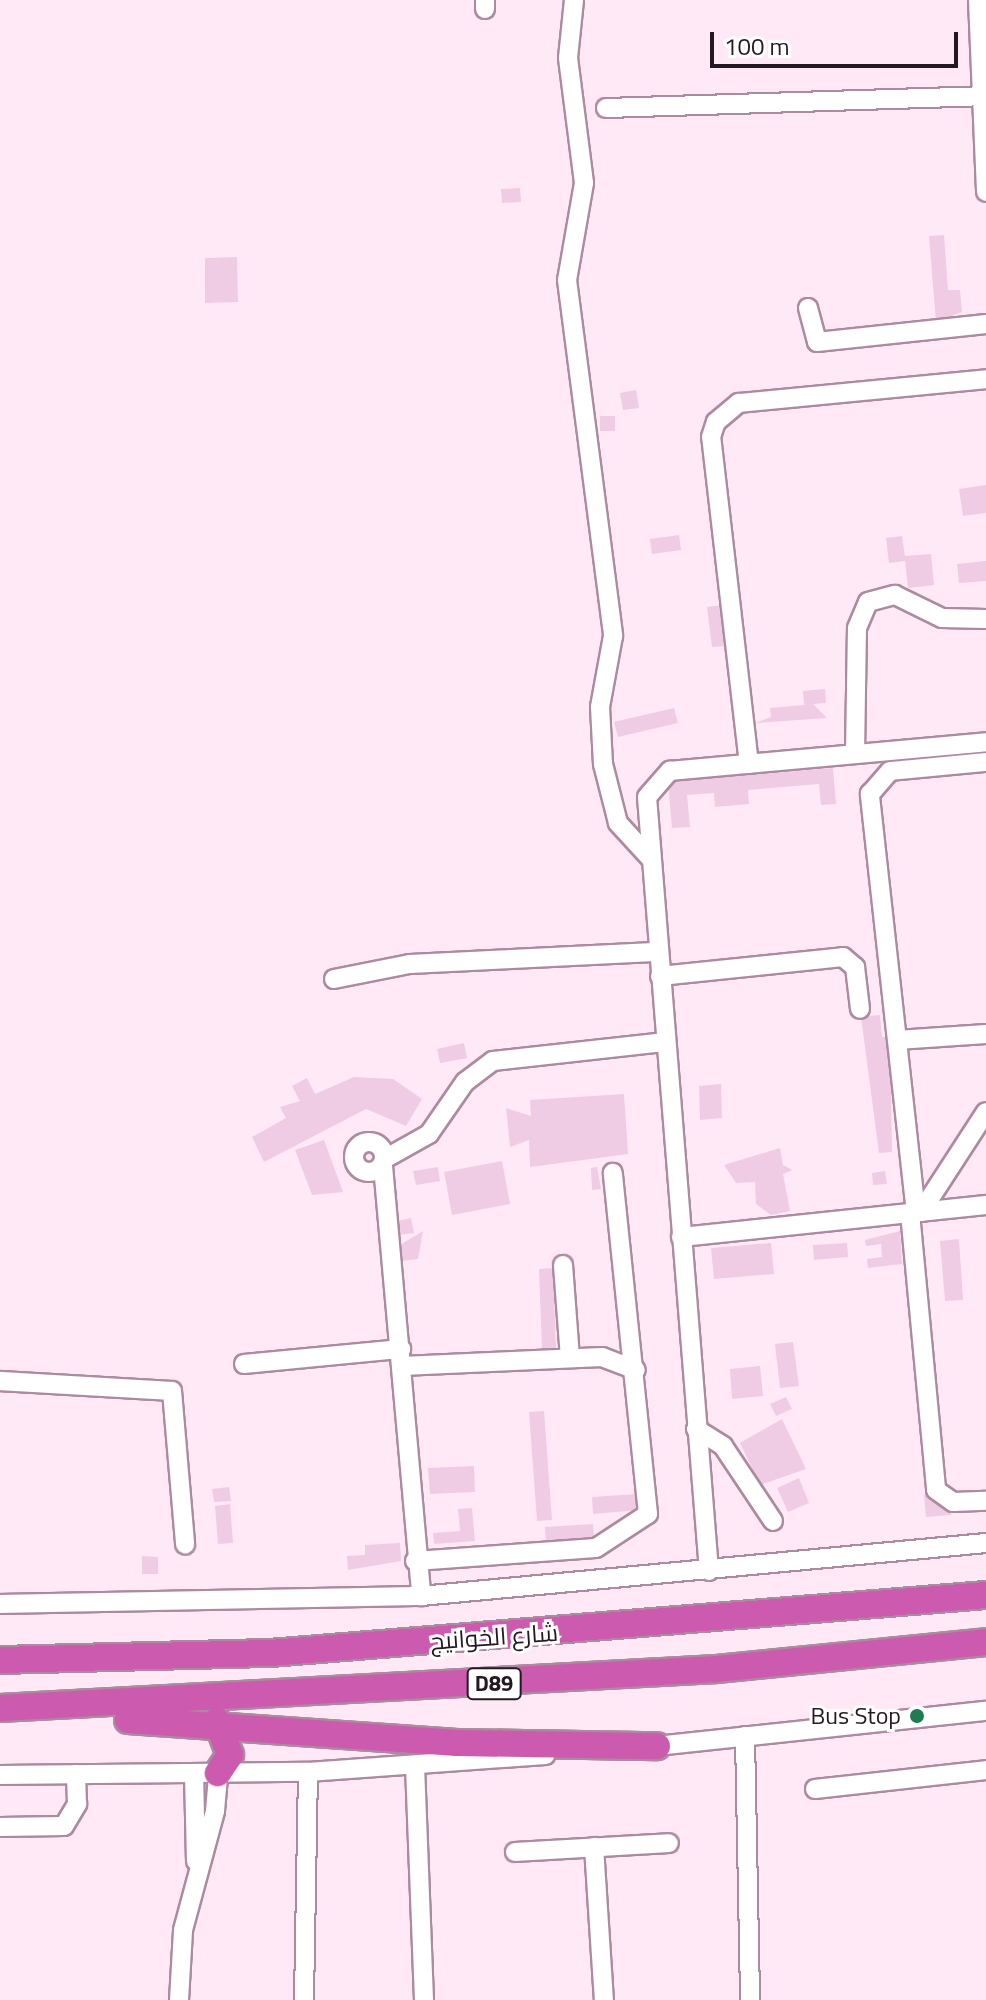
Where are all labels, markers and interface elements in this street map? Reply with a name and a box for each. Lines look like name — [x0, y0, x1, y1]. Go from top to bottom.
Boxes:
scale bar — [714, 16, 962, 66]
text: 100 m — [724, 28, 790, 64]
street label: شارع الخوانيج — [429, 1618, 559, 1656]
road number: D89 — [466, 1666, 522, 1702]
place label: Bus Stop — [810, 1702, 901, 1730]
marker: Bus Stop — [908, 1707, 926, 1725]

